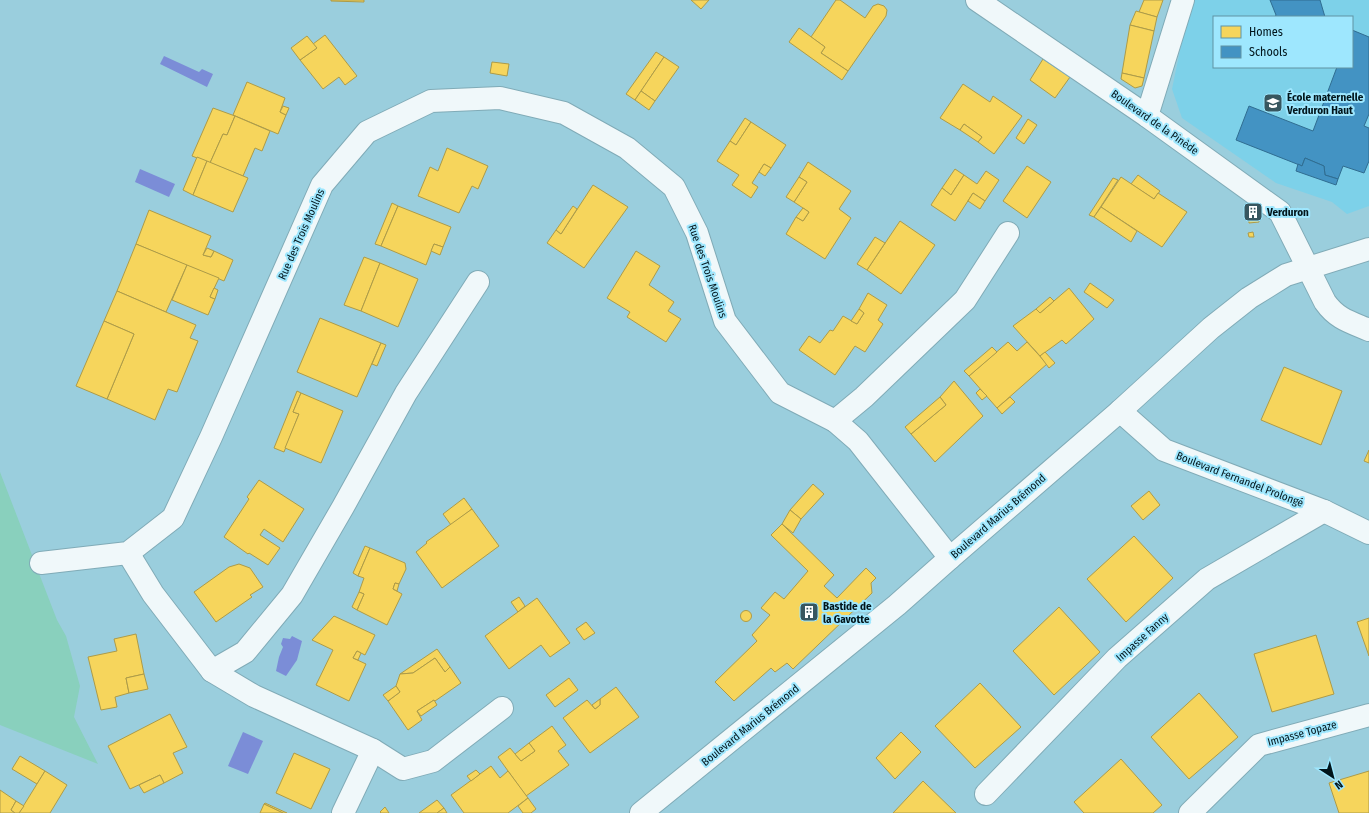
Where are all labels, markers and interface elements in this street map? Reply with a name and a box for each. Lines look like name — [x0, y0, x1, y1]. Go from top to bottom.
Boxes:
legend — [1213, 16, 1353, 68]
text: Homes — [1249, 25, 1283, 39]
text: Schools — [1249, 45, 1287, 59]
street label: Boulevard de la Pinède — [1108, 87, 1201, 157]
place label: École maternelle Verduron Haut — [1286, 90, 1364, 117]
school or university icon: École maternelle Verduron Haut — [1262, 92, 1284, 114]
street label: Rue des Trois Moulins — [276, 187, 327, 282]
building icon: Verduron — [1242, 201, 1264, 223]
place label: Verduron — [1266, 206, 1309, 219]
street label: Rue des Trois Moulins — [685, 223, 730, 320]
street label: Boulevard Fernandel Prolongé — [1174, 449, 1305, 510]
street label: Boulevard Marius Brémond — [948, 472, 1049, 561]
place label: Bastide de la Gavotte — [823, 600, 872, 626]
building icon: Bastide de la Gavotte — [798, 601, 820, 623]
street label: Impasse Fanny — [1114, 611, 1171, 664]
street label: Boulevard Marius Brémond — [699, 682, 802, 769]
street label: Impasse Topaze — [1266, 718, 1338, 749]
north arrow — [1313, 757, 1353, 797]
text: N — [1332, 777, 1345, 792]

